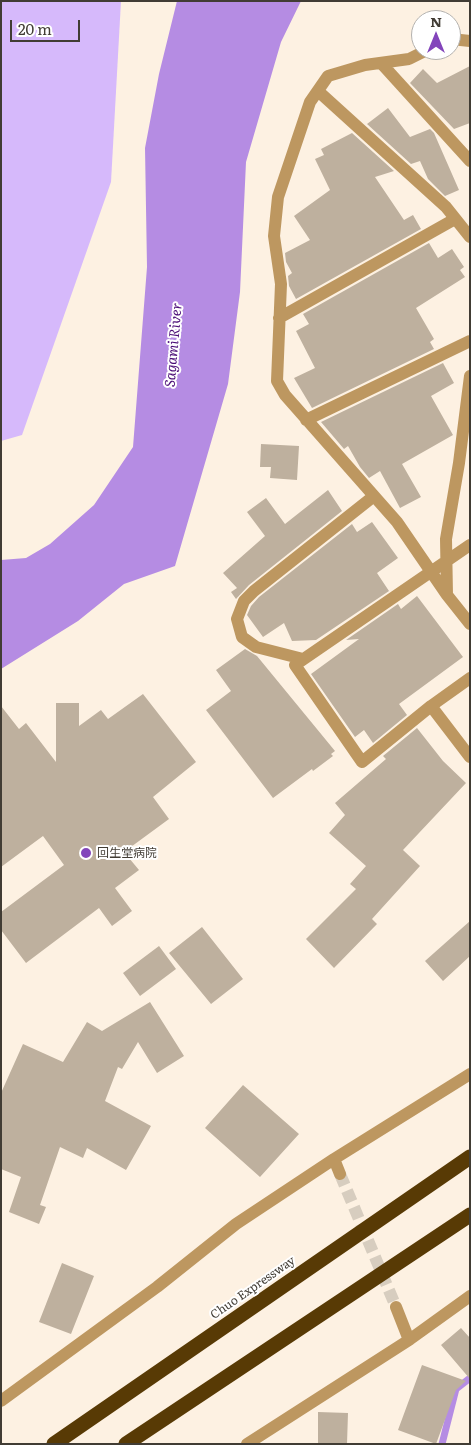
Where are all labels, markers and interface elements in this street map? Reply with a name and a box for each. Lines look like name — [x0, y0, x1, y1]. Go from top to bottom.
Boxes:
scale bar — [12, 10, 82, 42]
north arrow — [411, 10, 461, 60]
text: N — [430, 11, 442, 31]
text: 20 m — [18, 17, 52, 40]
water label: Sagami River — [162, 302, 186, 388]
marker: 回生堂病院 — [79, 846, 93, 860]
place label: 回生堂病院 — [97, 846, 157, 860]
street label: Chuo Expressway — [208, 1253, 298, 1323]

